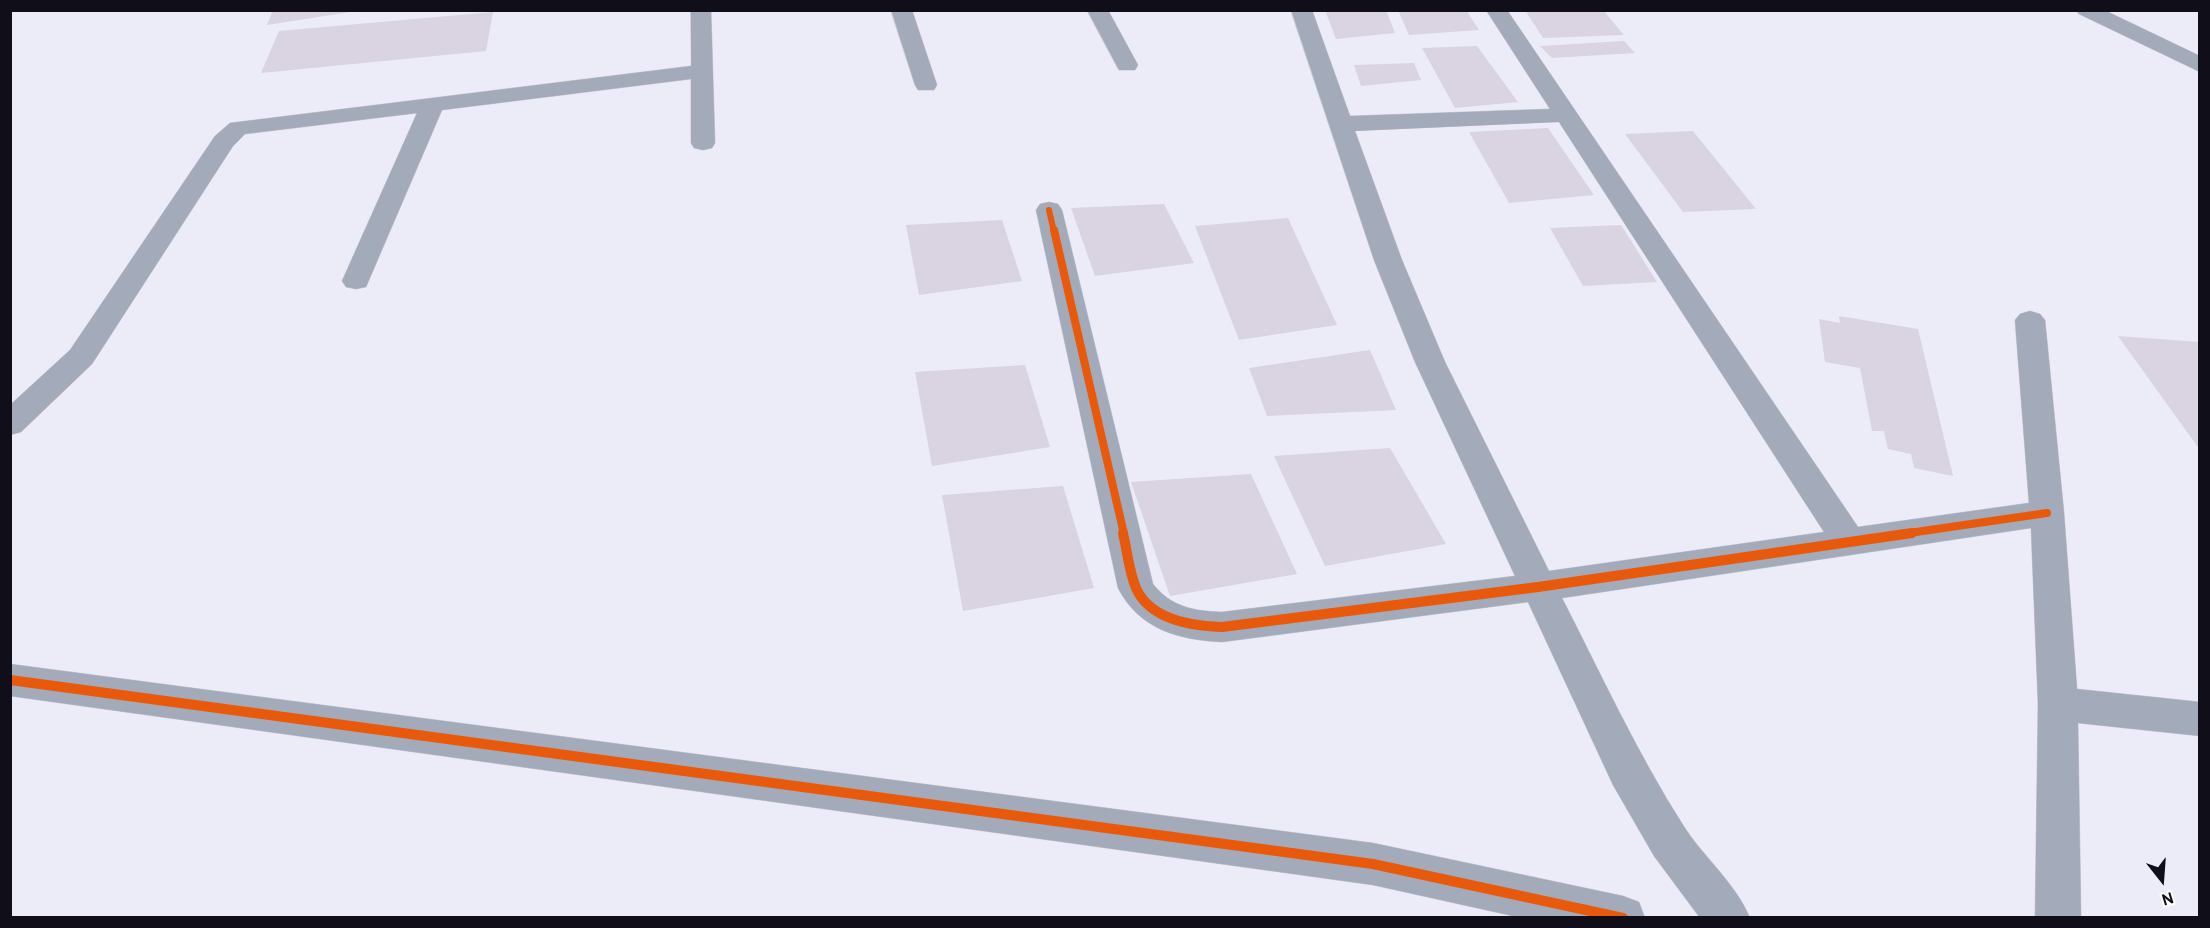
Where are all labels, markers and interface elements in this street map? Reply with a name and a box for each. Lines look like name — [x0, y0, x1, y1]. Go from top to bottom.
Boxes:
north arrow — [2132, 850, 2192, 910]
text: N — [2159, 886, 2176, 908]

